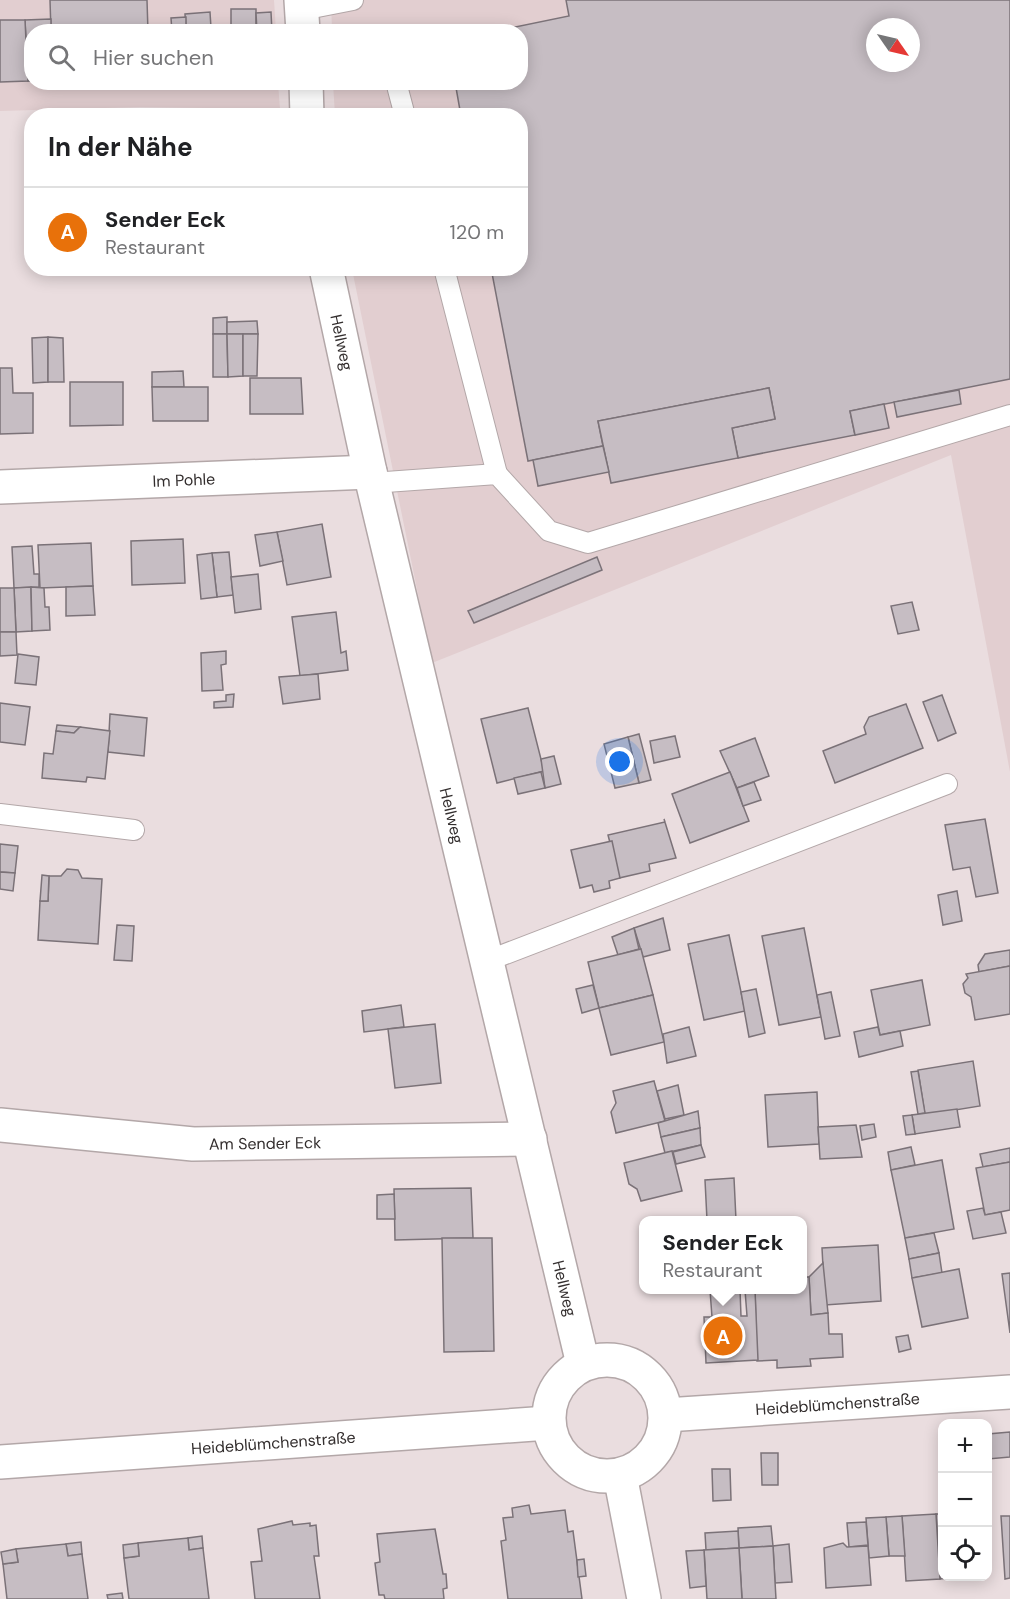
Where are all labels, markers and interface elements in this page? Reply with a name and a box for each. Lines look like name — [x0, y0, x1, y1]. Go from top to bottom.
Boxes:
north arrow — [866, 18, 920, 72]
search box — [24, 24, 528, 90]
icon: search — [45, 41, 78, 74]
text: Hier suchen — [93, 43, 214, 72]
text: In der Nähe — [48, 130, 193, 164]
text: Sender Eck — [105, 205, 226, 234]
text: A — [60, 219, 75, 245]
text: 120 m — [450, 219, 504, 245]
text: Restaurant — [105, 234, 205, 260]
street label: Hellweg — [325, 312, 358, 373]
street label: Im Pohle — [152, 468, 216, 492]
your location — [605, 747, 634, 776]
street label: Hellweg — [435, 786, 468, 846]
street label: Am Sender Eck — [209, 1132, 321, 1155]
popup — [639, 1216, 807, 1294]
text: Sender Eck — [663, 1228, 783, 1257]
text: Restaurant — [663, 1257, 763, 1283]
street label: Hellweg — [548, 1258, 581, 1319]
pin: A — [704, 1314, 742, 1358]
street label: Heideblümchenstraße — [755, 1388, 921, 1420]
map controls — [938, 1419, 992, 1581]
button: + — [938, 1419, 992, 1473]
street label: Heideblümchenstraße — [190, 1427, 356, 1459]
button: − — [938, 1473, 992, 1527]
button: locate — [938, 1527, 992, 1581]

